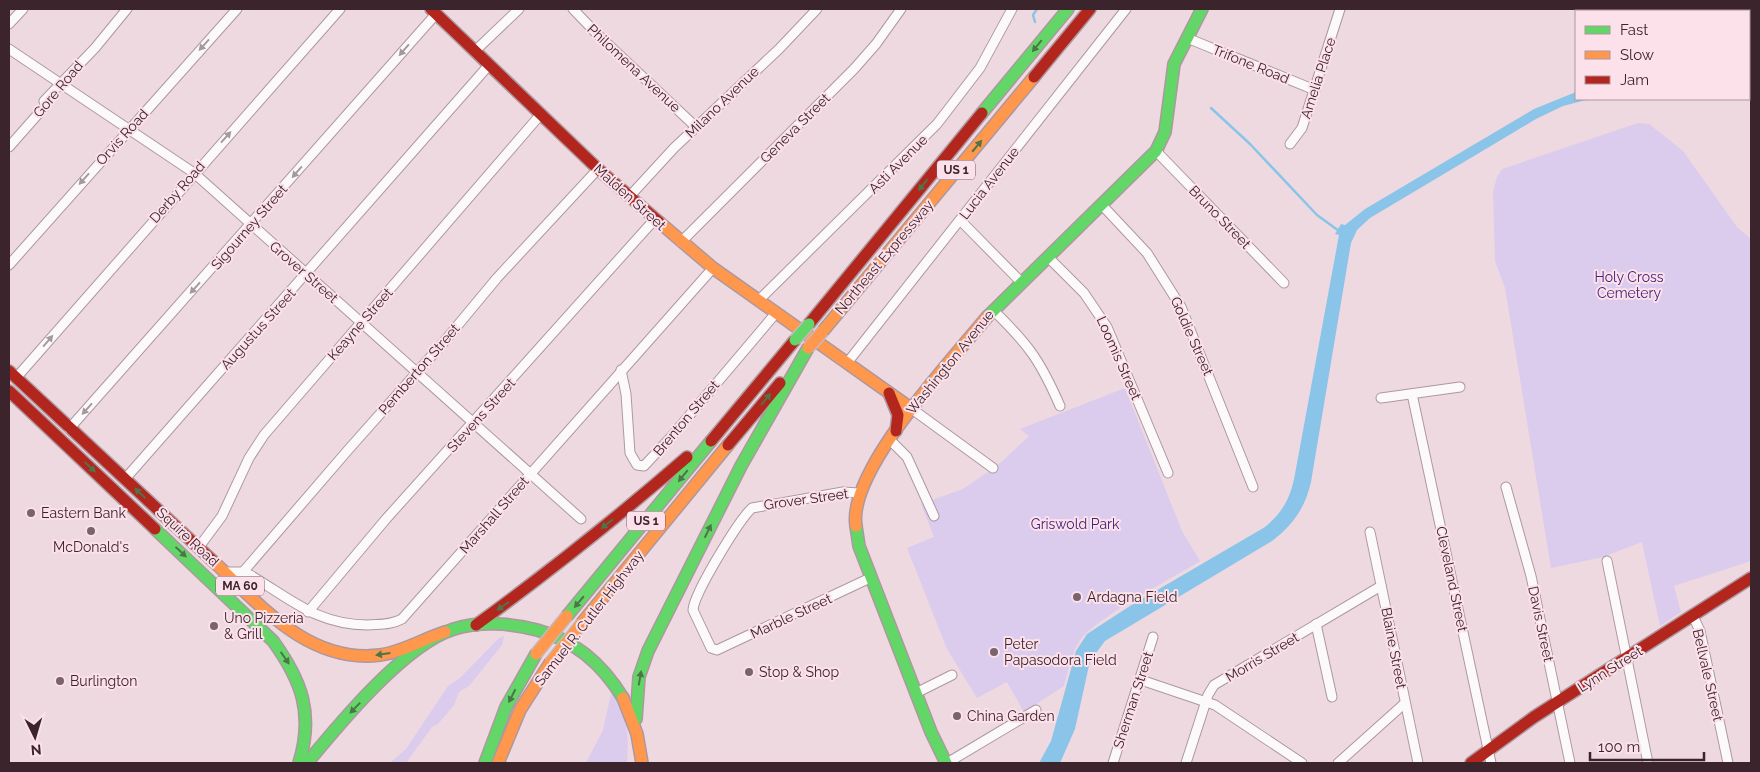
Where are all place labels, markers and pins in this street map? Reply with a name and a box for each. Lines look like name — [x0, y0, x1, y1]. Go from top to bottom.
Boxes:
place label: Eastern Bank — [41, 505, 126, 521]
marker: Eastern Bank — [25, 507, 37, 519]
marker: McDonald's — [85, 525, 97, 537]
place label: McDonald's — [53, 539, 129, 555]
place label: Ardagna Field — [1087, 589, 1178, 605]
marker: Ardagna Field — [1071, 591, 1083, 603]
place label: Uno Pizzeria & Grill — [224, 610, 304, 642]
marker: Uno Pizzeria & Grill — [208, 620, 220, 632]
place label: Peter Papasodora Field — [1004, 636, 1117, 668]
marker: Peter Papasodora Field — [988, 646, 1000, 658]
place label: Stop & Shop — [759, 664, 839, 680]
marker: Stop & Shop — [743, 666, 755, 678]
place label: Burlington — [70, 673, 137, 689]
marker: Burlington — [54, 675, 66, 687]
place label: China Garden — [967, 708, 1055, 724]
marker: China Garden — [951, 710, 963, 722]

